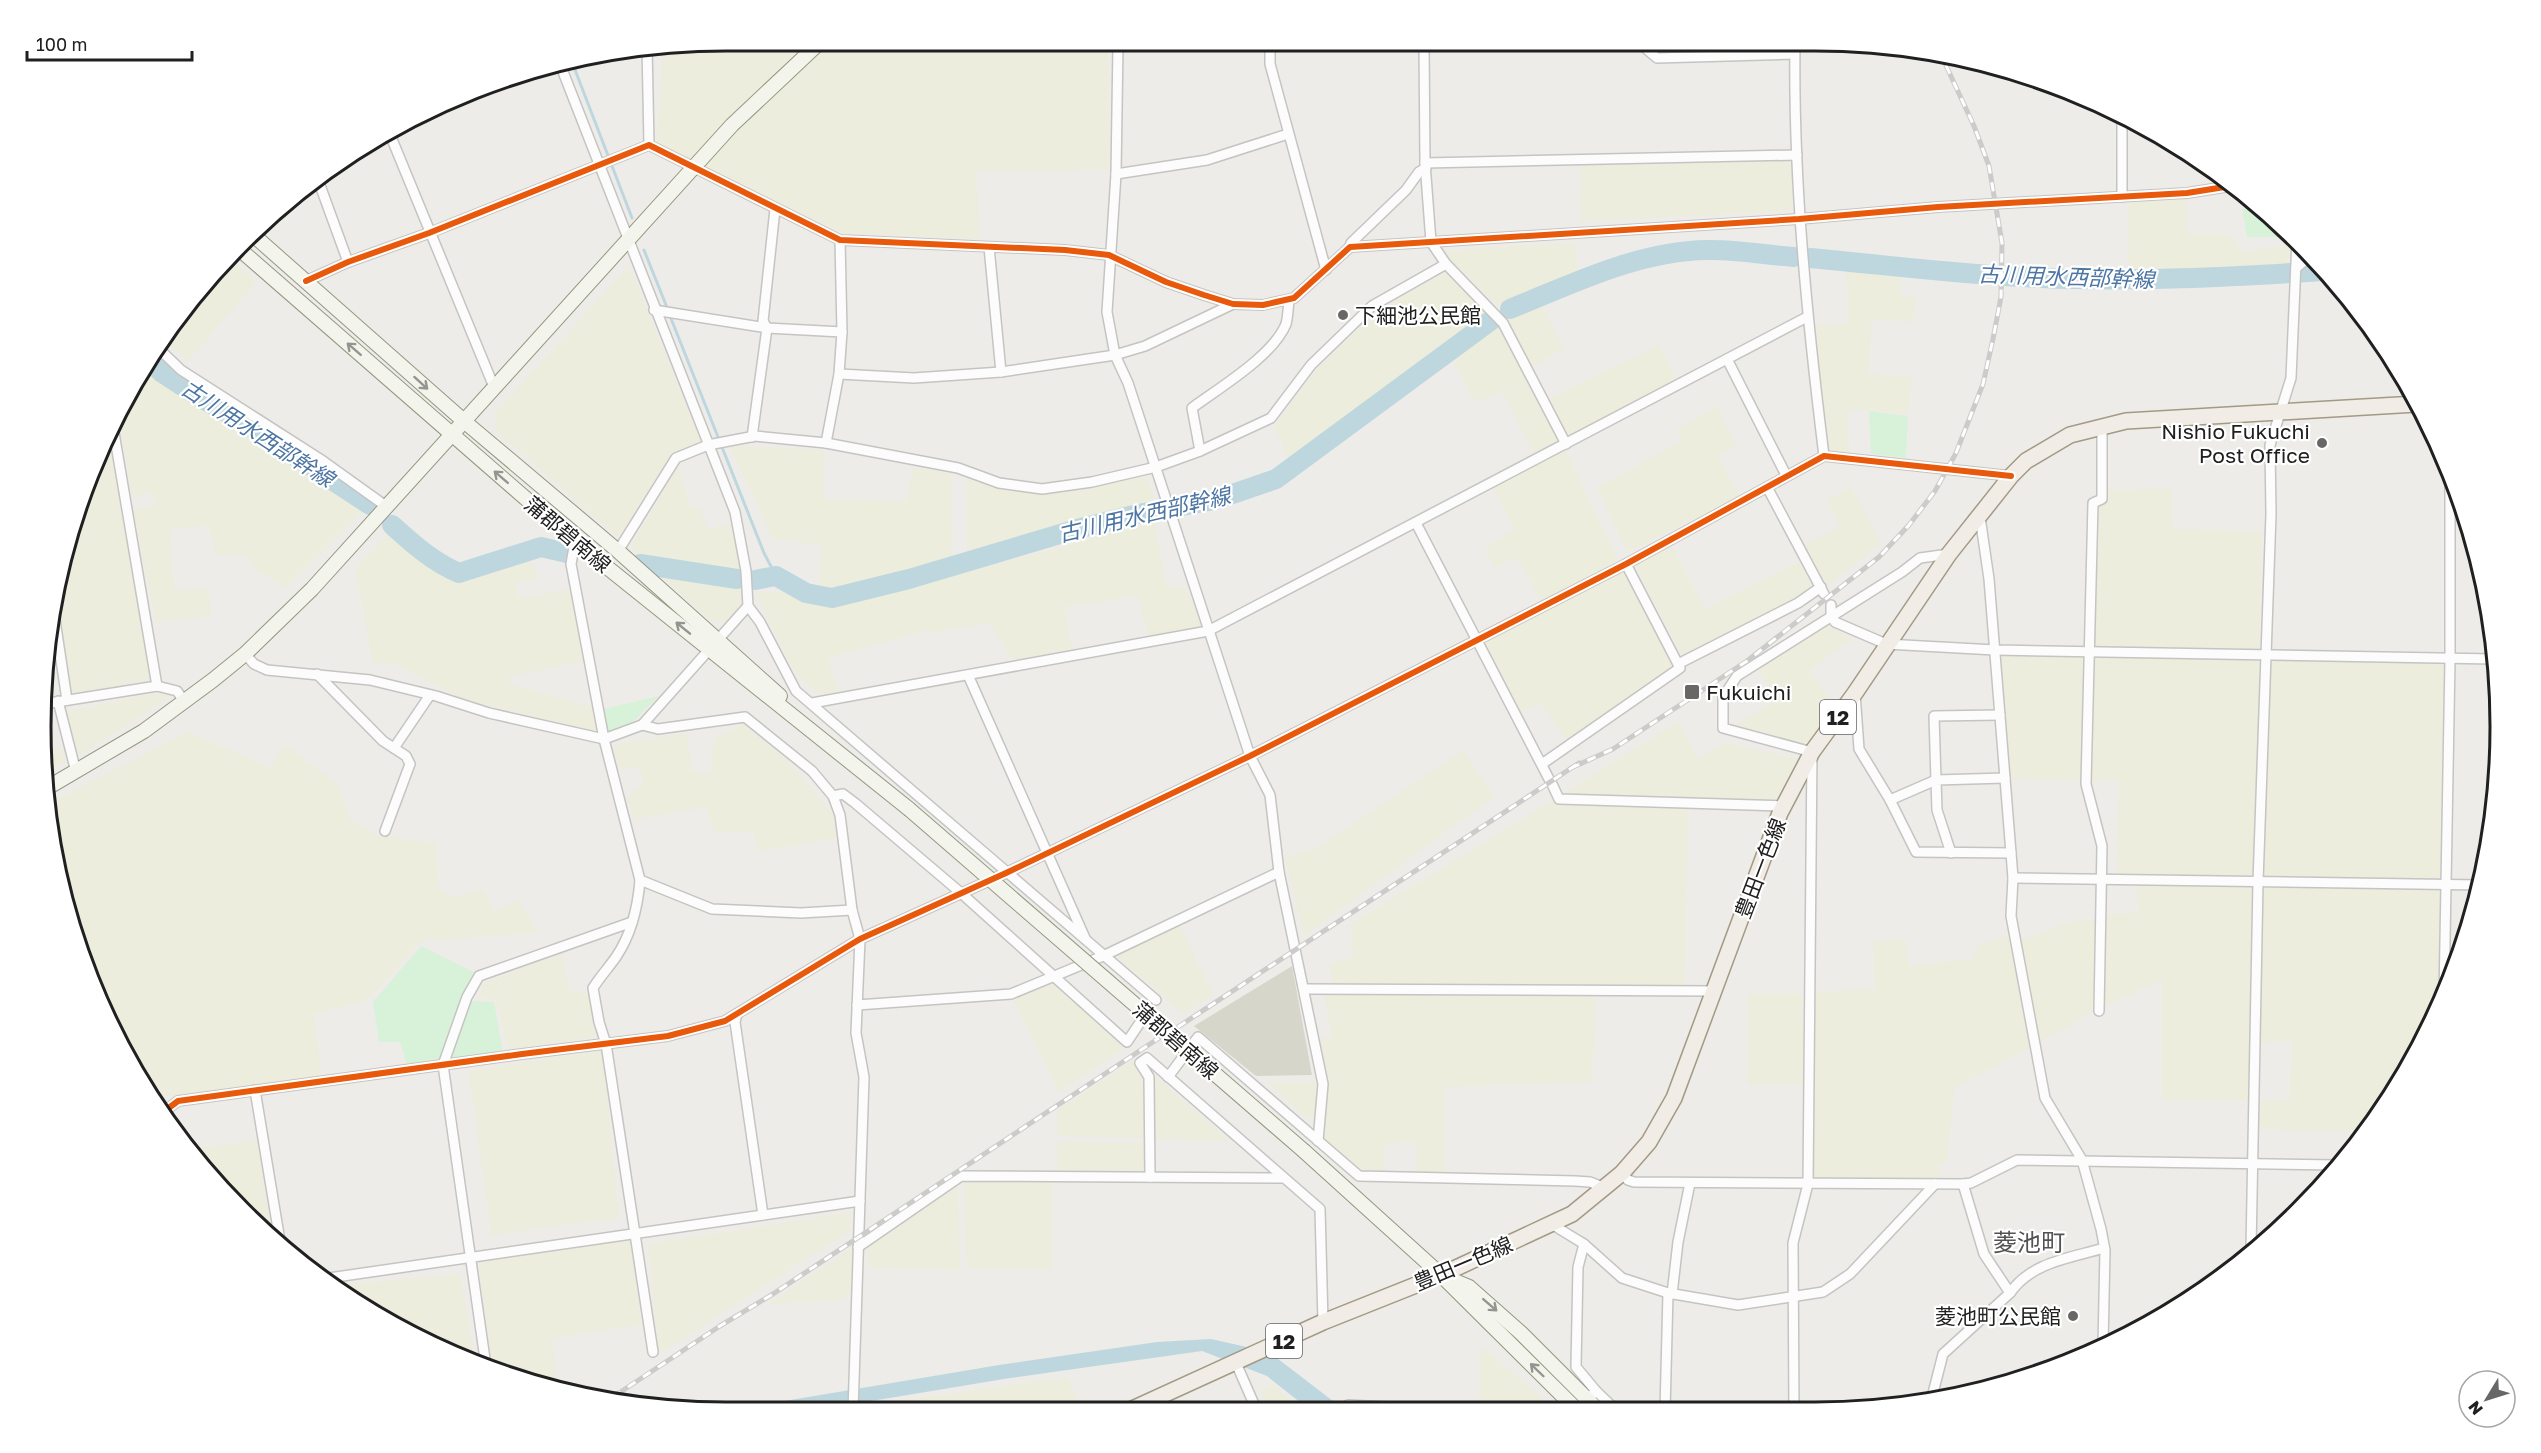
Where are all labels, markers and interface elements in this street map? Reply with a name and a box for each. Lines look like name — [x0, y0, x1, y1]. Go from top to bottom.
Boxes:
scale bar — [27, 24, 192, 62]
text: 100 m — [36, 33, 87, 55]
water label: 古川用水西部幹線 — [1978, 259, 2157, 293]
place label: 下細池公民館 — [1355, 302, 1481, 328]
marker: 下細池公民館 — [1336, 308, 1350, 322]
one-way arrow — [347, 342, 362, 356]
water label: 古川用水西部幹線 — [177, 374, 342, 494]
one-way arrow — [413, 376, 428, 390]
place label: Nishio Fukuchi Post Office — [2161, 418, 2310, 468]
marker: Nishio Fukuchi Post Office — [2315, 436, 2329, 450]
one-way arrow — [494, 470, 509, 484]
water label: 古川用水西部幹線 — [1055, 480, 1236, 547]
street label: 蒲郡碧南線 — [519, 490, 617, 578]
one-way arrow — [676, 621, 692, 634]
place label: Fukuichi — [1706, 679, 1791, 705]
marker: Fukuichi — [1683, 683, 1701, 701]
road number: 12 — [1820, 700, 1856, 734]
street label: 豊田一色線 — [1729, 814, 1791, 922]
street label: 蒲郡碧南線 — [1128, 996, 1224, 1084]
district label: 菱池町 — [1993, 1227, 2065, 1256]
street label: 豊田一色線 — [1410, 1231, 1516, 1295]
one-way arrow — [1482, 1298, 1497, 1312]
place label: 菱池町公民館 — [1935, 1303, 2061, 1329]
marker: 菱池町公民館 — [2066, 1309, 2080, 1323]
road number: 12 — [1266, 1324, 1302, 1358]
one-way arrow — [1529, 1363, 1544, 1377]
north arrow — [2457, 1369, 2517, 1429]
text: N — [2464, 1397, 2487, 1419]

